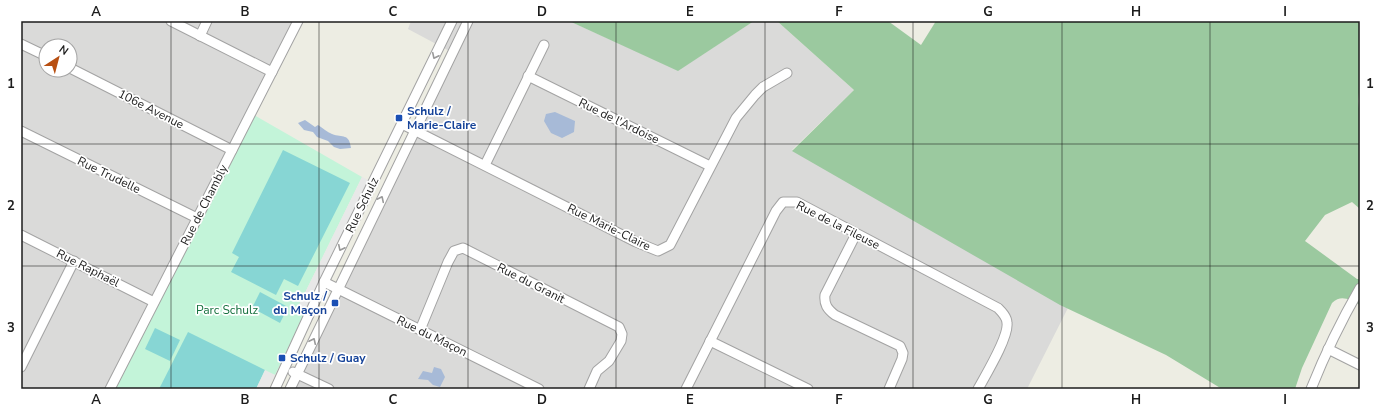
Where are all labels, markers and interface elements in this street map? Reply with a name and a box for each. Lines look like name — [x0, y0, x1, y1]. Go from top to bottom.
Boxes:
text: A — [91, 3, 101, 21]
text: B — [241, 3, 250, 21]
text: C — [389, 3, 398, 21]
text: D — [537, 3, 547, 21]
text: E — [686, 3, 694, 21]
text: F — [835, 3, 843, 21]
text: G — [983, 3, 993, 21]
text: H — [1131, 3, 1141, 21]
text: I — [1283, 3, 1287, 21]
north arrow — [38, 38, 78, 78]
text: N — [56, 42, 71, 59]
one-way arrow — [432, 52, 440, 59]
text: 1 — [7, 75, 15, 93]
text: 1 — [1366, 75, 1374, 93]
street label: 106e Avenue — [115, 86, 187, 132]
street label: Rue de l'Ardoise — [576, 95, 662, 147]
place label: Schulz / Marie-Claire — [407, 103, 477, 133]
marker: Schulz / Marie-Claire — [394, 113, 404, 123]
street label: Rue Trudelle — [75, 153, 143, 197]
street label: Rue de Chambly — [177, 161, 232, 248]
street label: Rue Schulz — [342, 174, 382, 235]
one-way arrow — [376, 195, 384, 203]
text: 2 — [7, 197, 15, 215]
street label: Rue de la Fileuse — [793, 197, 883, 253]
text: 2 — [1366, 197, 1374, 215]
street label: Rue Marie-Claire — [565, 200, 653, 254]
one-way arrow — [338, 244, 346, 251]
street label: Rue Raphaël — [54, 245, 123, 291]
street label: Rue du Granit — [494, 259, 568, 307]
place label: Schulz / du Maçon — [273, 288, 327, 318]
marker: Schulz / du Maçon — [330, 298, 340, 308]
park label: Parc Schulz — [196, 302, 259, 318]
street label: Rue du Maçon — [394, 312, 470, 360]
text: 3 — [7, 319, 15, 337]
text: 3 — [1366, 319, 1374, 337]
one-way arrow — [308, 338, 316, 345]
place label: Schulz / Guay — [290, 350, 366, 366]
marker: Schulz / Guay — [277, 353, 287, 363]
text: A — [91, 391, 101, 409]
text: B — [241, 391, 250, 409]
text: C — [389, 391, 398, 409]
text: D — [537, 391, 547, 409]
text: E — [686, 391, 694, 409]
text: F — [835, 391, 843, 409]
text: G — [983, 391, 993, 409]
text: H — [1131, 391, 1141, 409]
text: I — [1283, 391, 1287, 409]

